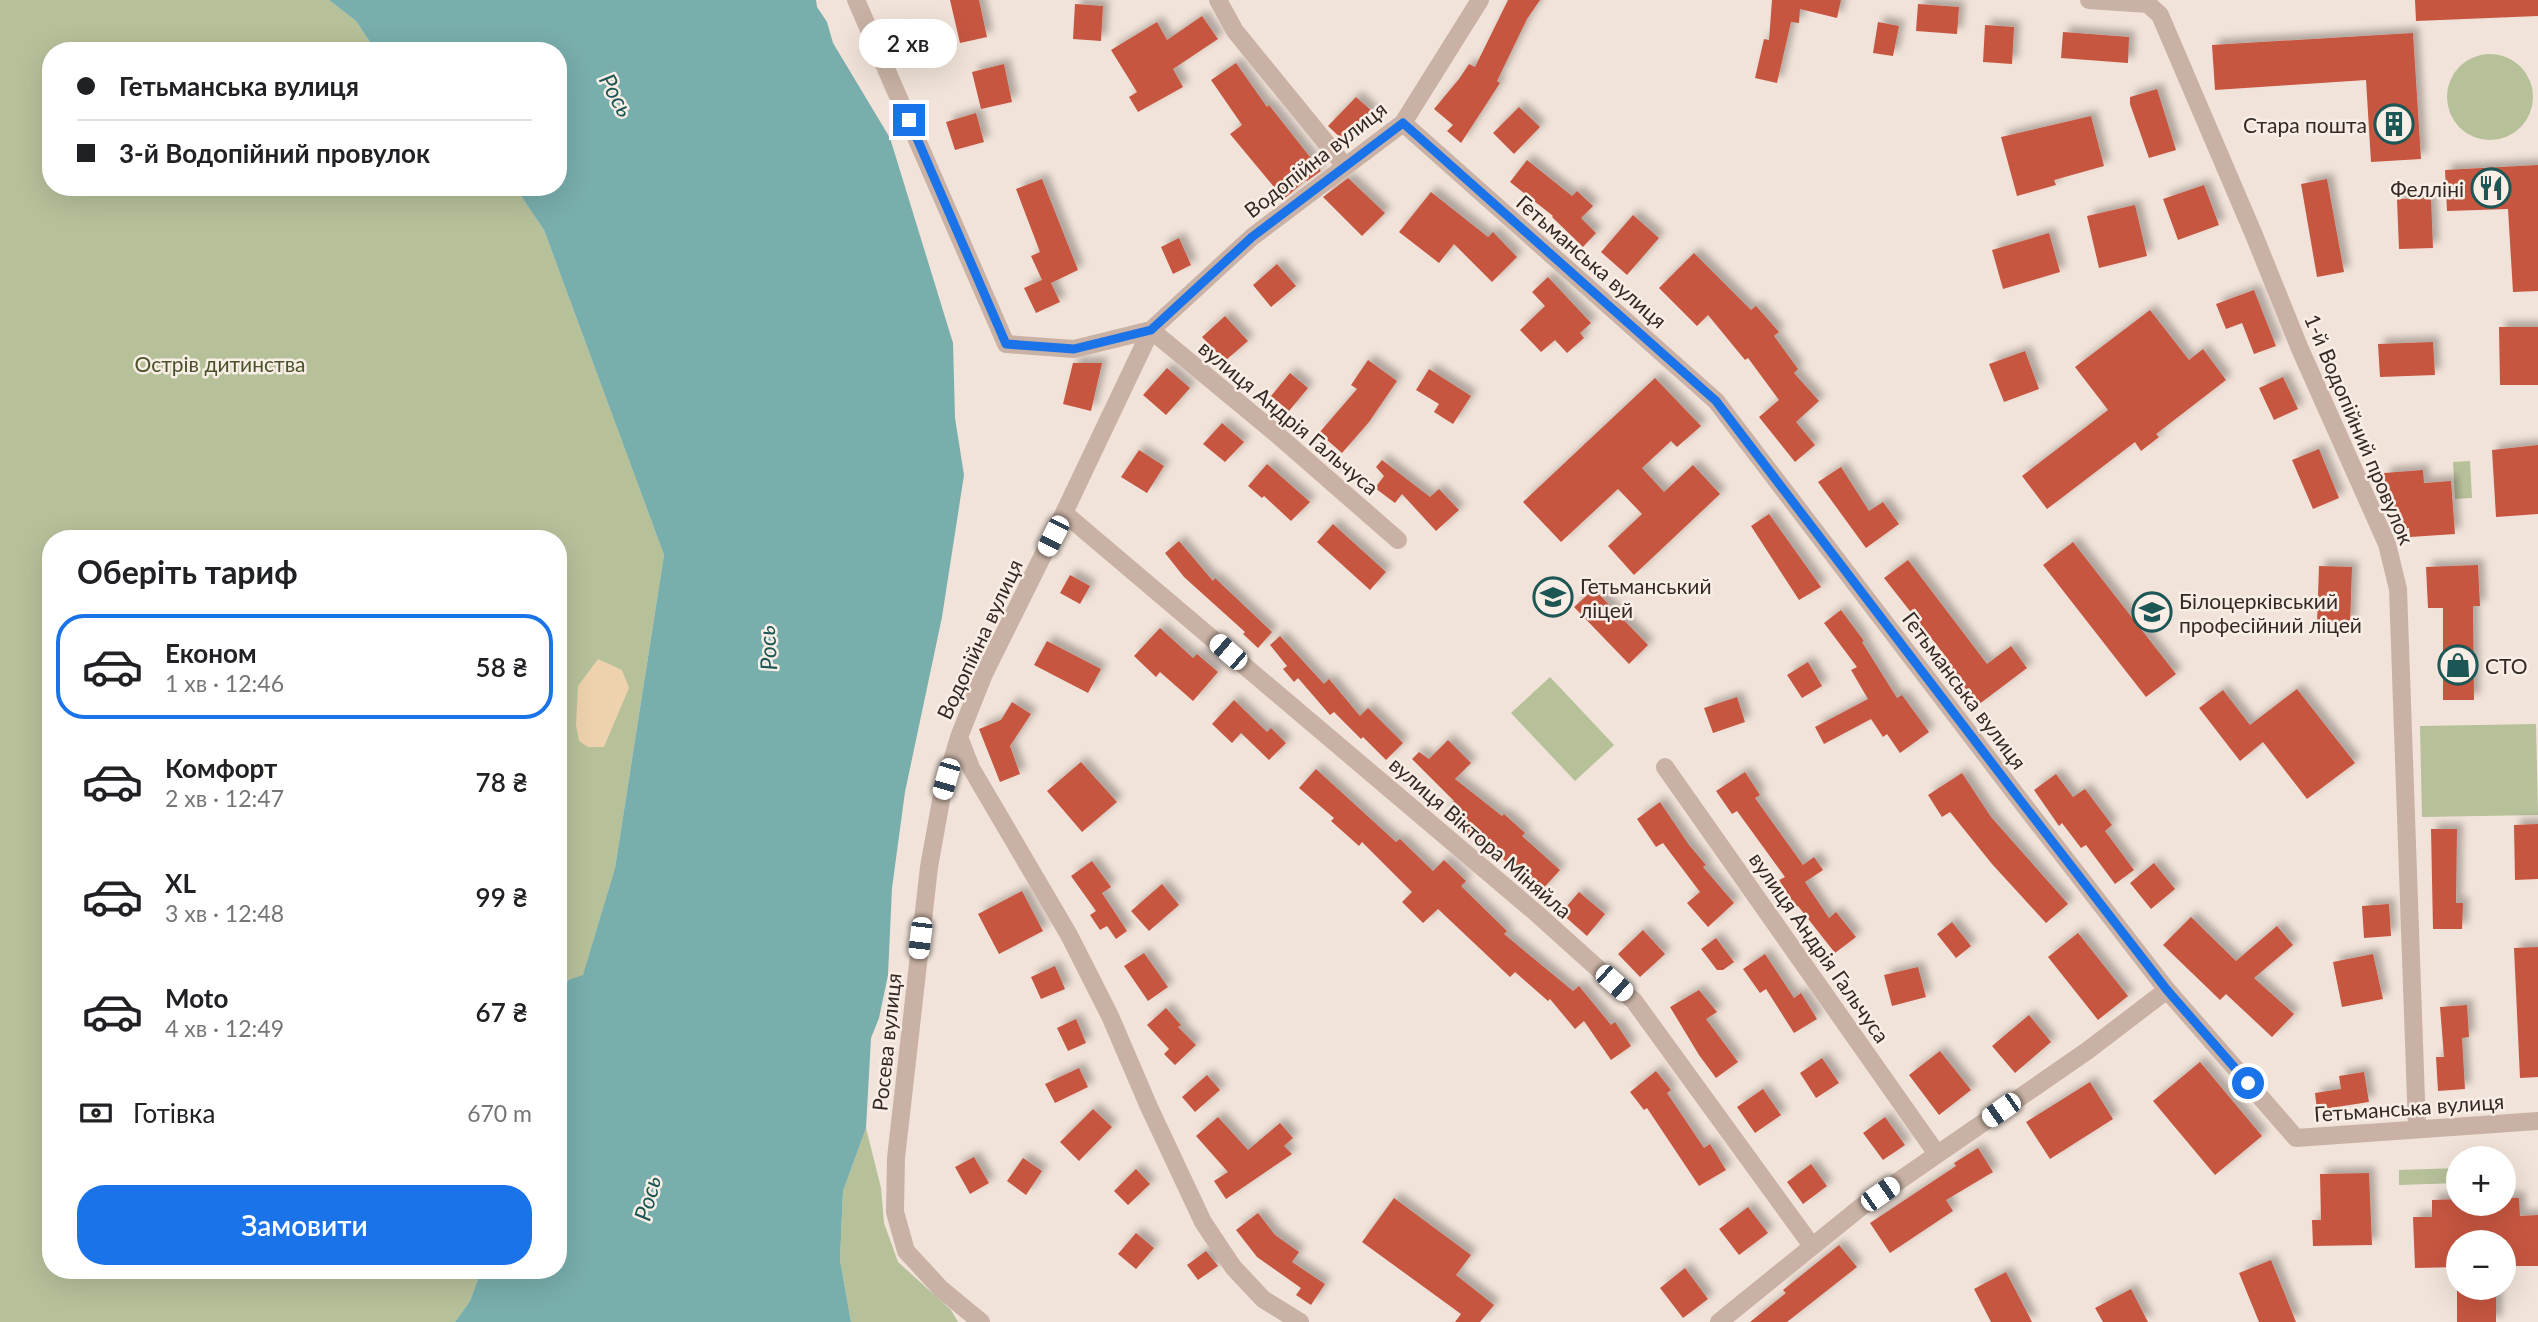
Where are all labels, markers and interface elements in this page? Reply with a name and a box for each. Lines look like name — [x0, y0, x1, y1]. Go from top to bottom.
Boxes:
callout: 2 хв — [860, 18, 958, 68]
text: 2 хв — [887, 29, 929, 57]
water label: Рось — [594, 68, 640, 122]
text: Гетьманська вулиця — [119, 70, 359, 102]
street label: Водопійна вулиця — [1239, 96, 1391, 222]
building icon: Стара пошта — [2373, 103, 2415, 145]
route end — [893, 104, 925, 136]
place label: Стара пошта — [2243, 112, 2367, 137]
text: 3-й Водопійний провулок — [119, 137, 430, 169]
restaurant icon: Фелліні — [2470, 167, 2512, 209]
place label: Фелліні — [2390, 176, 2464, 201]
street label: Гетьманська вулиця — [1512, 189, 1672, 333]
street label: 1-й Водопійний провулок — [2300, 310, 2420, 548]
street label: вулиця Андрія Гальчуса — [1194, 335, 1384, 499]
park label: Острів дитинства — [134, 351, 306, 376]
car — [1035, 513, 1072, 559]
text: Оберіть тариф — [77, 552, 298, 591]
street label: Водопійна вулиця — [931, 555, 1027, 723]
place label: Гетьманський ліцей — [1580, 573, 1711, 622]
school or university icon: Гетьманський ліцей — [1532, 576, 1574, 618]
place label: Білоцерківський професійний ліцей — [2179, 588, 2362, 637]
school or university icon: Білоцерківський професійний ліцей — [2131, 591, 2173, 633]
street label: Гетьманська вулиця — [1898, 606, 2032, 774]
water label: Рось — [752, 625, 782, 671]
car — [1206, 630, 1251, 674]
icon: car — [81, 635, 144, 698]
text: Економ — [165, 637, 257, 669]
shop icon: СТО — [2437, 644, 2479, 686]
text: 58 ₴ — [476, 651, 528, 683]
place label: СТО — [2485, 653, 2528, 678]
text: 1 хв · 12:46 — [165, 669, 284, 697]
icon: car — [81, 750, 144, 813]
street label: вулиця Віктора Міняйла — [1385, 751, 1577, 923]
text: Комфорт — [165, 752, 277, 784]
car — [931, 756, 962, 802]
text: 78 ₴ — [476, 766, 528, 798]
text: 2 хв · 12:47 — [165, 784, 284, 812]
street label: вулиця Андрія Гальчуса — [1745, 847, 1895, 1047]
icon: car — [81, 865, 144, 928]
text: XL — [165, 867, 196, 899]
text: 99 ₴ — [476, 881, 528, 913]
text: 3 хв · 12:48 — [165, 899, 284, 927]
car — [908, 916, 933, 960]
car — [1592, 961, 1637, 1005]
street label: Росева вулиця — [866, 972, 906, 1112]
icon: car — [81, 980, 144, 1043]
text: Moto — [165, 982, 228, 1014]
text: 67 ₴ — [476, 996, 528, 1028]
text: 4 хв · 12:49 — [165, 1014, 284, 1042]
route start — [2232, 1067, 2264, 1099]
street label: Гетьманська вулиця — [2313, 1088, 2505, 1126]
car — [1978, 1089, 2025, 1131]
icon: cash — [77, 1094, 115, 1132]
text: Готівка — [133, 1097, 215, 1129]
text: 670 m — [467, 1099, 532, 1127]
map controls — [2446, 1146, 2516, 1300]
button: + — [2446, 1146, 2516, 1216]
water label: Рось — [628, 1173, 666, 1223]
car — [1857, 1173, 1904, 1215]
button: Замовити — [77, 1185, 532, 1265]
button: − — [2446, 1230, 2516, 1300]

